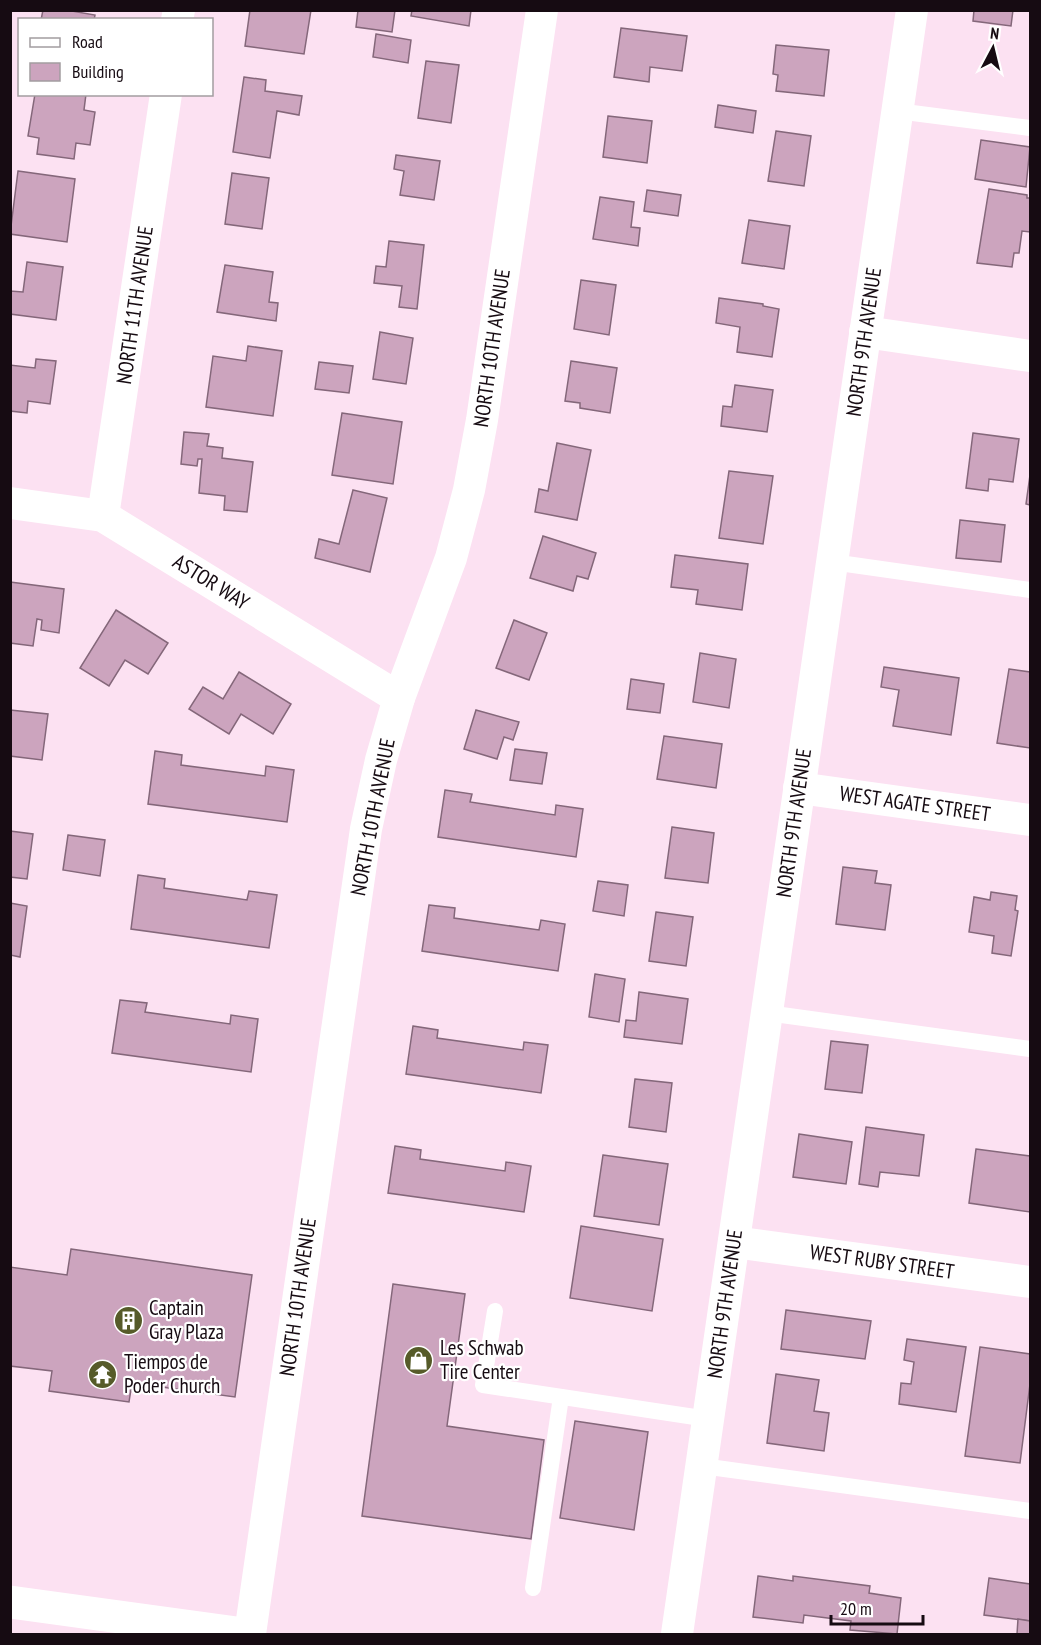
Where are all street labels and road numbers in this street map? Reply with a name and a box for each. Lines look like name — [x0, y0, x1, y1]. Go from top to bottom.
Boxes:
street label: NORTH 11TH AVENUE — [110, 224, 159, 386]
street label: NORTH 9TH AVENUE — [840, 266, 887, 418]
street label: NORTH 10TH AVENUE — [467, 267, 516, 429]
street label: ASTOR WAY — [168, 548, 255, 616]
street label: NORTH 10TH AVENUE — [344, 736, 401, 898]
street label: NORTH 9TH AVENUE — [770, 747, 817, 899]
street label: WEST AGATE STREET — [838, 780, 993, 828]
street label: NORTH 10TH AVENUE — [273, 1216, 322, 1378]
street label: NORTH 9TH AVENUE — [701, 1228, 748, 1380]
street label: WEST RUBY STREET — [808, 1238, 957, 1285]

